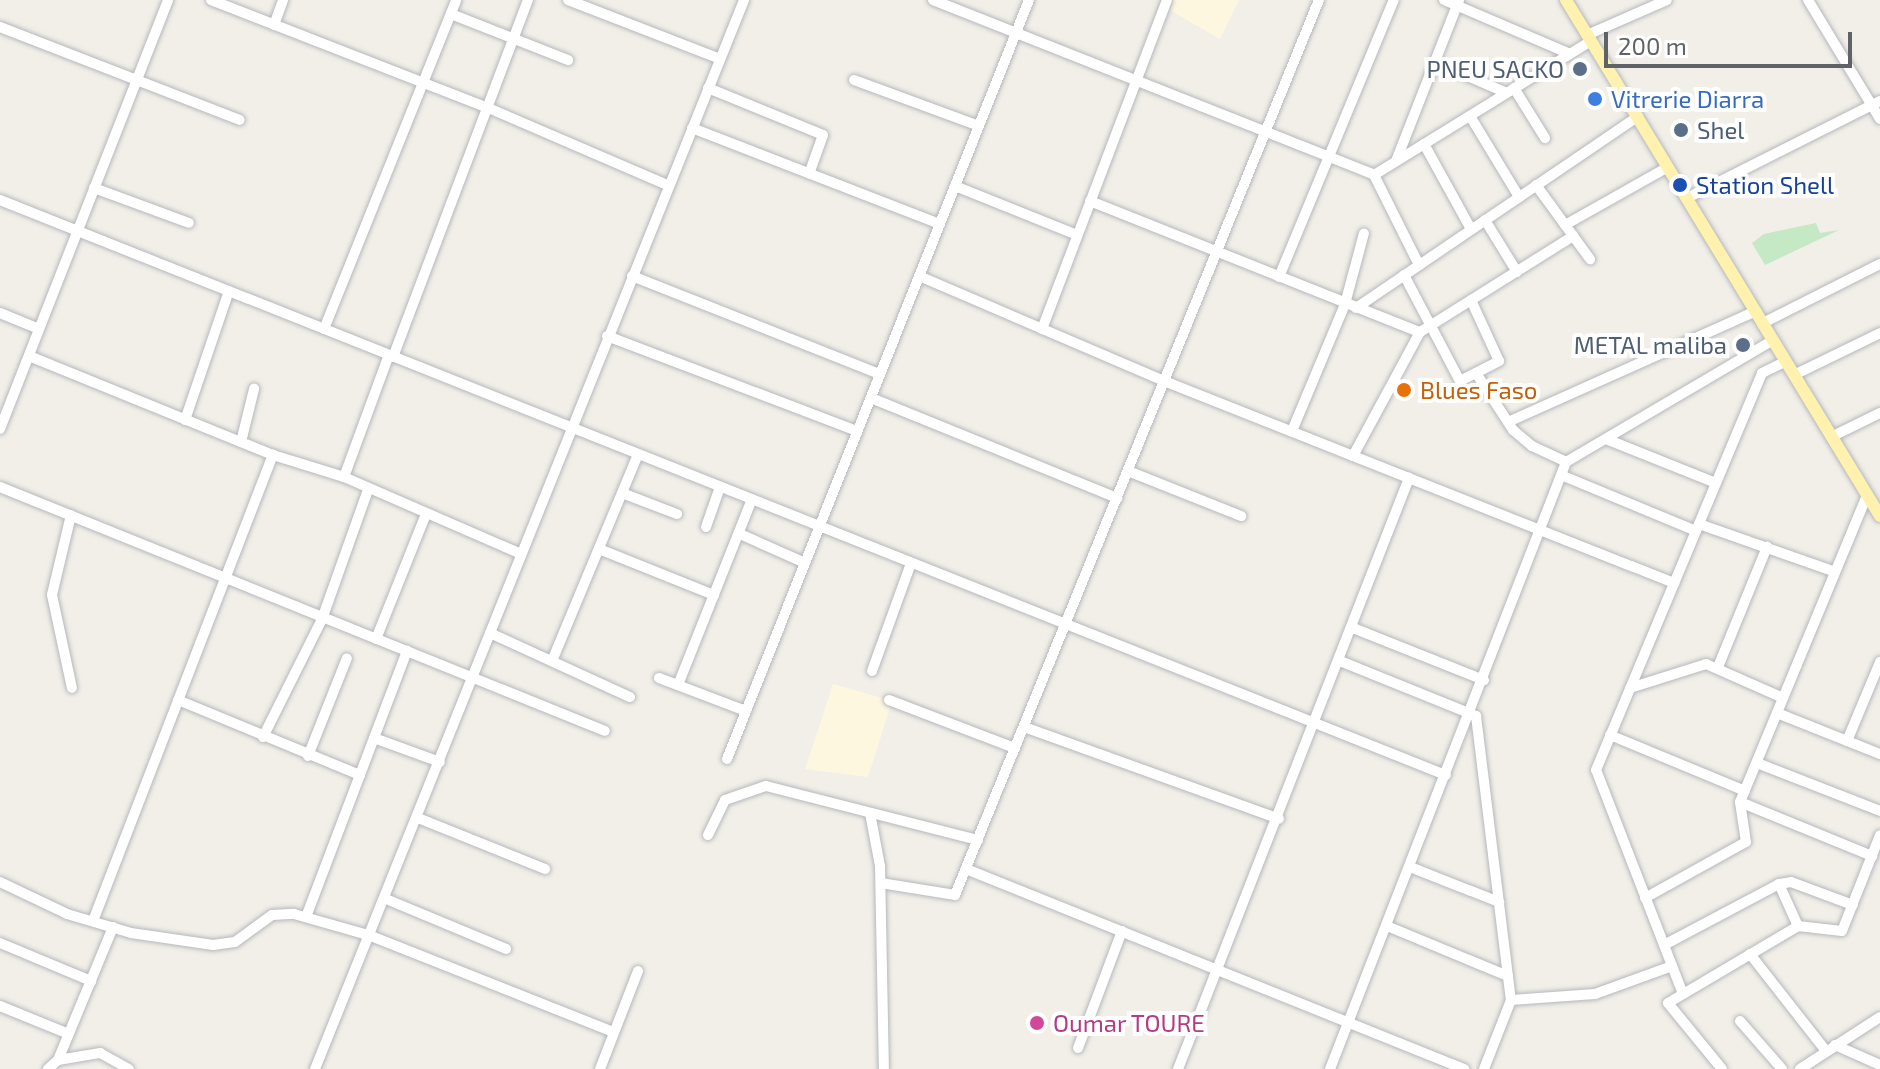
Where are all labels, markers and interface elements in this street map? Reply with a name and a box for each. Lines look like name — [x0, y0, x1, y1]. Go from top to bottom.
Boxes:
scale bar — [1608, 16, 1856, 66]
text: 200 m — [1618, 31, 1687, 60]
place label: PNEU SACKO — [1427, 55, 1564, 83]
marker: PNEU SACKO — [1571, 60, 1589, 78]
place label: Vitrerie Diarra — [1611, 85, 1764, 113]
marker: Vitrerie Diarra — [1586, 90, 1604, 108]
place label: Shel — [1697, 116, 1744, 144]
marker: Shel — [1672, 121, 1690, 139]
place label: Station Shell — [1696, 171, 1834, 199]
marker: Station Shell — [1671, 176, 1689, 194]
place label: METAL maliba — [1573, 331, 1727, 359]
marker: METAL maliba — [1734, 336, 1752, 354]
place label: Blues Faso — [1420, 376, 1538, 404]
marker: Blues Faso — [1395, 381, 1413, 399]
place label: Oumar TOURE — [1053, 1009, 1206, 1037]
marker: Oumar TOURE — [1028, 1014, 1046, 1032]

